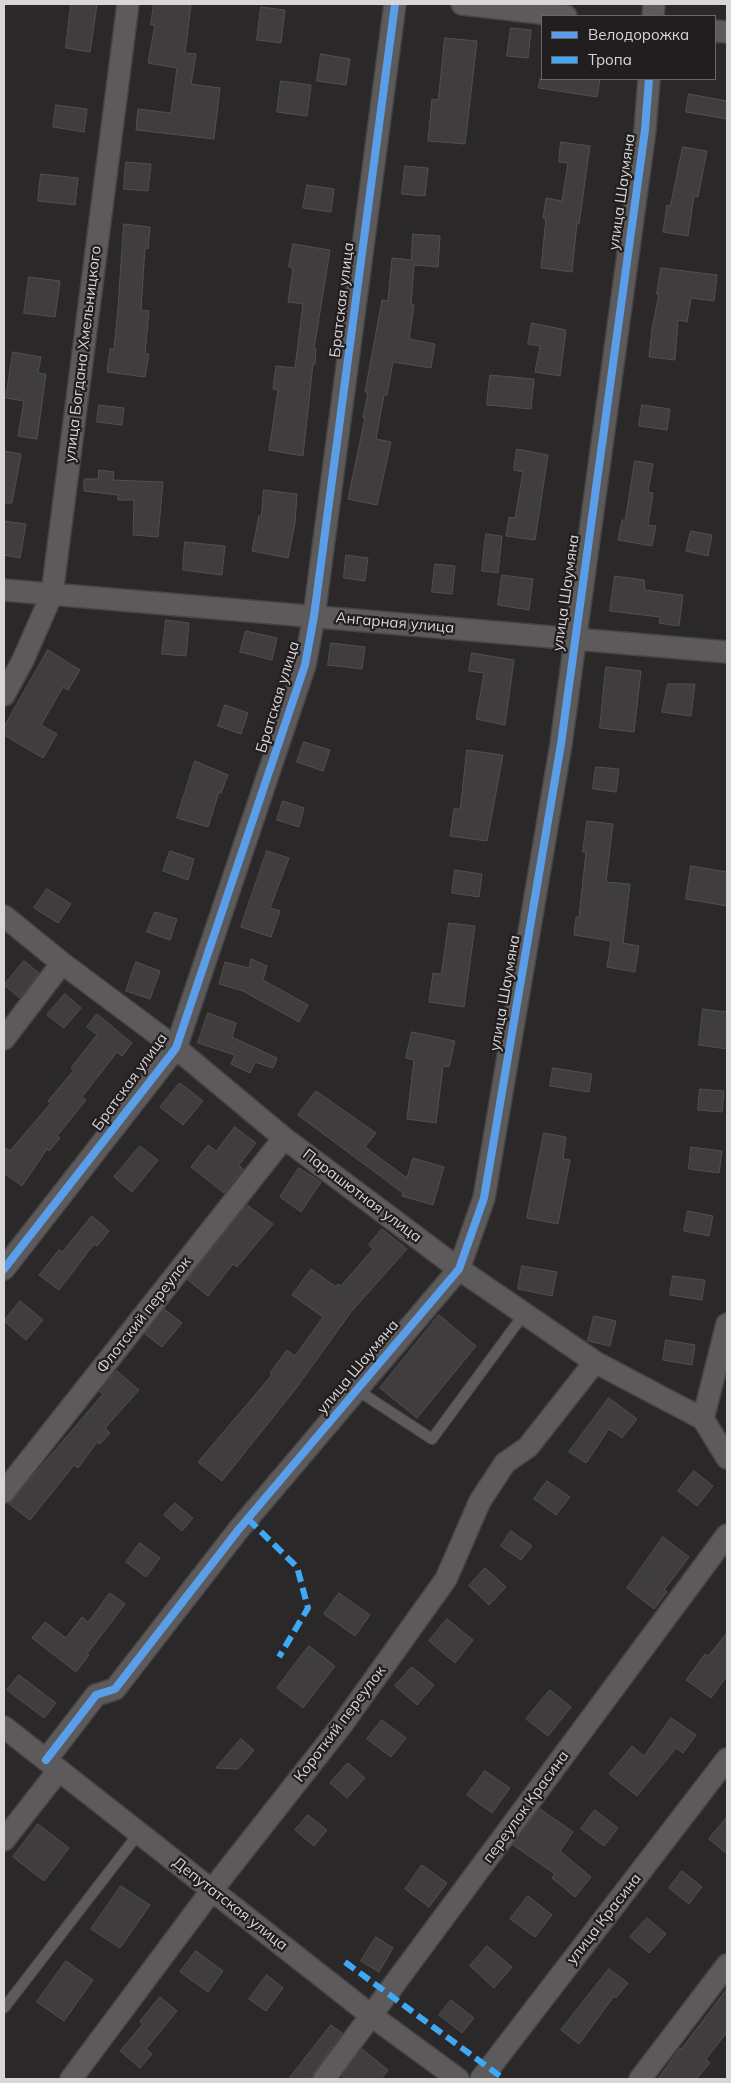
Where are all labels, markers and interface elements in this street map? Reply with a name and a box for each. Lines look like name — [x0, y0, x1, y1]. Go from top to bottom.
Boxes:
legend — [541, 15, 716, 80]
text: Велодорожка — [588, 25, 689, 44]
text: Тропа — [588, 50, 632, 69]
street label: улица Шаумяна — [605, 133, 639, 251]
street label: Братская улица — [326, 241, 358, 359]
street label: улица Богдана Хмельницкого — [61, 245, 105, 463]
street label: улица Шаумяна — [549, 534, 583, 652]
street label: Ангарная улица — [335, 609, 455, 637]
street label: Братская улица — [252, 639, 304, 755]
street label: улица Шаумяна — [486, 934, 524, 1052]
street label: Братская улица — [89, 1030, 171, 1134]
street label: Парашютная улица — [299, 1146, 425, 1246]
street label: Флотский переулок — [93, 1253, 195, 1377]
street label: улица Шаумяна — [313, 1316, 403, 1418]
street label: Короткий переулок — [290, 1662, 390, 1786]
street label: переулок Красина — [479, 1747, 573, 1867]
street label: Депутатская улица — [169, 1854, 291, 1954]
street label: улица Красина — [563, 1870, 645, 1968]

